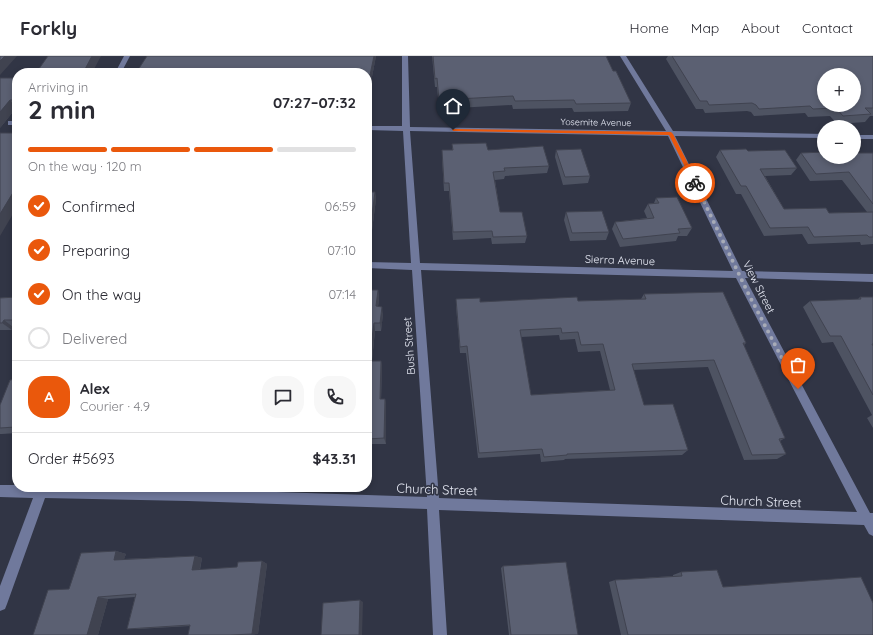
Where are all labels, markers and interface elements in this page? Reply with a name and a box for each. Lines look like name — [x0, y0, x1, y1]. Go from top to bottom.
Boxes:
text: Forkly — [20, 16, 77, 40]
text: Home — [630, 19, 669, 37]
text: Map — [691, 19, 719, 37]
text: About — [741, 19, 780, 37]
text: Contact — [802, 19, 853, 37]
map controls — [817, 68, 861, 164]
button: + — [817, 68, 861, 112]
text: Arriving in — [28, 79, 88, 95]
pin — [436, 89, 470, 130]
text: 2 min — [28, 93, 96, 126]
text: 07:27–07:32 — [273, 93, 356, 112]
icon: home — [442, 95, 464, 117]
street label: Yosemite Avenue — [560, 116, 632, 128]
button: − — [817, 120, 861, 164]
text: On the way · 120 m — [28, 158, 142, 174]
courier — [675, 163, 715, 203]
icon: bike — [684, 172, 706, 194]
icon: check — [28, 195, 50, 217]
text: Confirmed — [62, 197, 135, 216]
text: 06:59 — [325, 198, 356, 214]
icon: check — [28, 239, 50, 261]
text: Preparing — [62, 241, 130, 260]
text: 07:10 — [327, 242, 356, 258]
street label: Sierra Avenue — [585, 252, 655, 268]
street label: View Street — [740, 258, 778, 316]
icon: check — [28, 283, 50, 305]
text: On the way — [62, 285, 141, 304]
text: 07:14 — [328, 286, 356, 302]
street label: Bush Street — [400, 316, 418, 375]
text: Delivered — [62, 329, 127, 348]
pin — [781, 348, 815, 389]
icon: bag — [787, 354, 809, 376]
button: chat — [262, 376, 304, 418]
button: phone — [314, 376, 356, 418]
text: Alex — [80, 379, 110, 398]
text: A — [44, 387, 54, 406]
text: Courier · 4.9 — [80, 398, 150, 414]
text: Order #5693 — [28, 449, 115, 468]
text: $43.31 — [313, 449, 356, 468]
street label: Church Street — [396, 480, 478, 498]
street label: Church Street — [720, 492, 802, 510]

